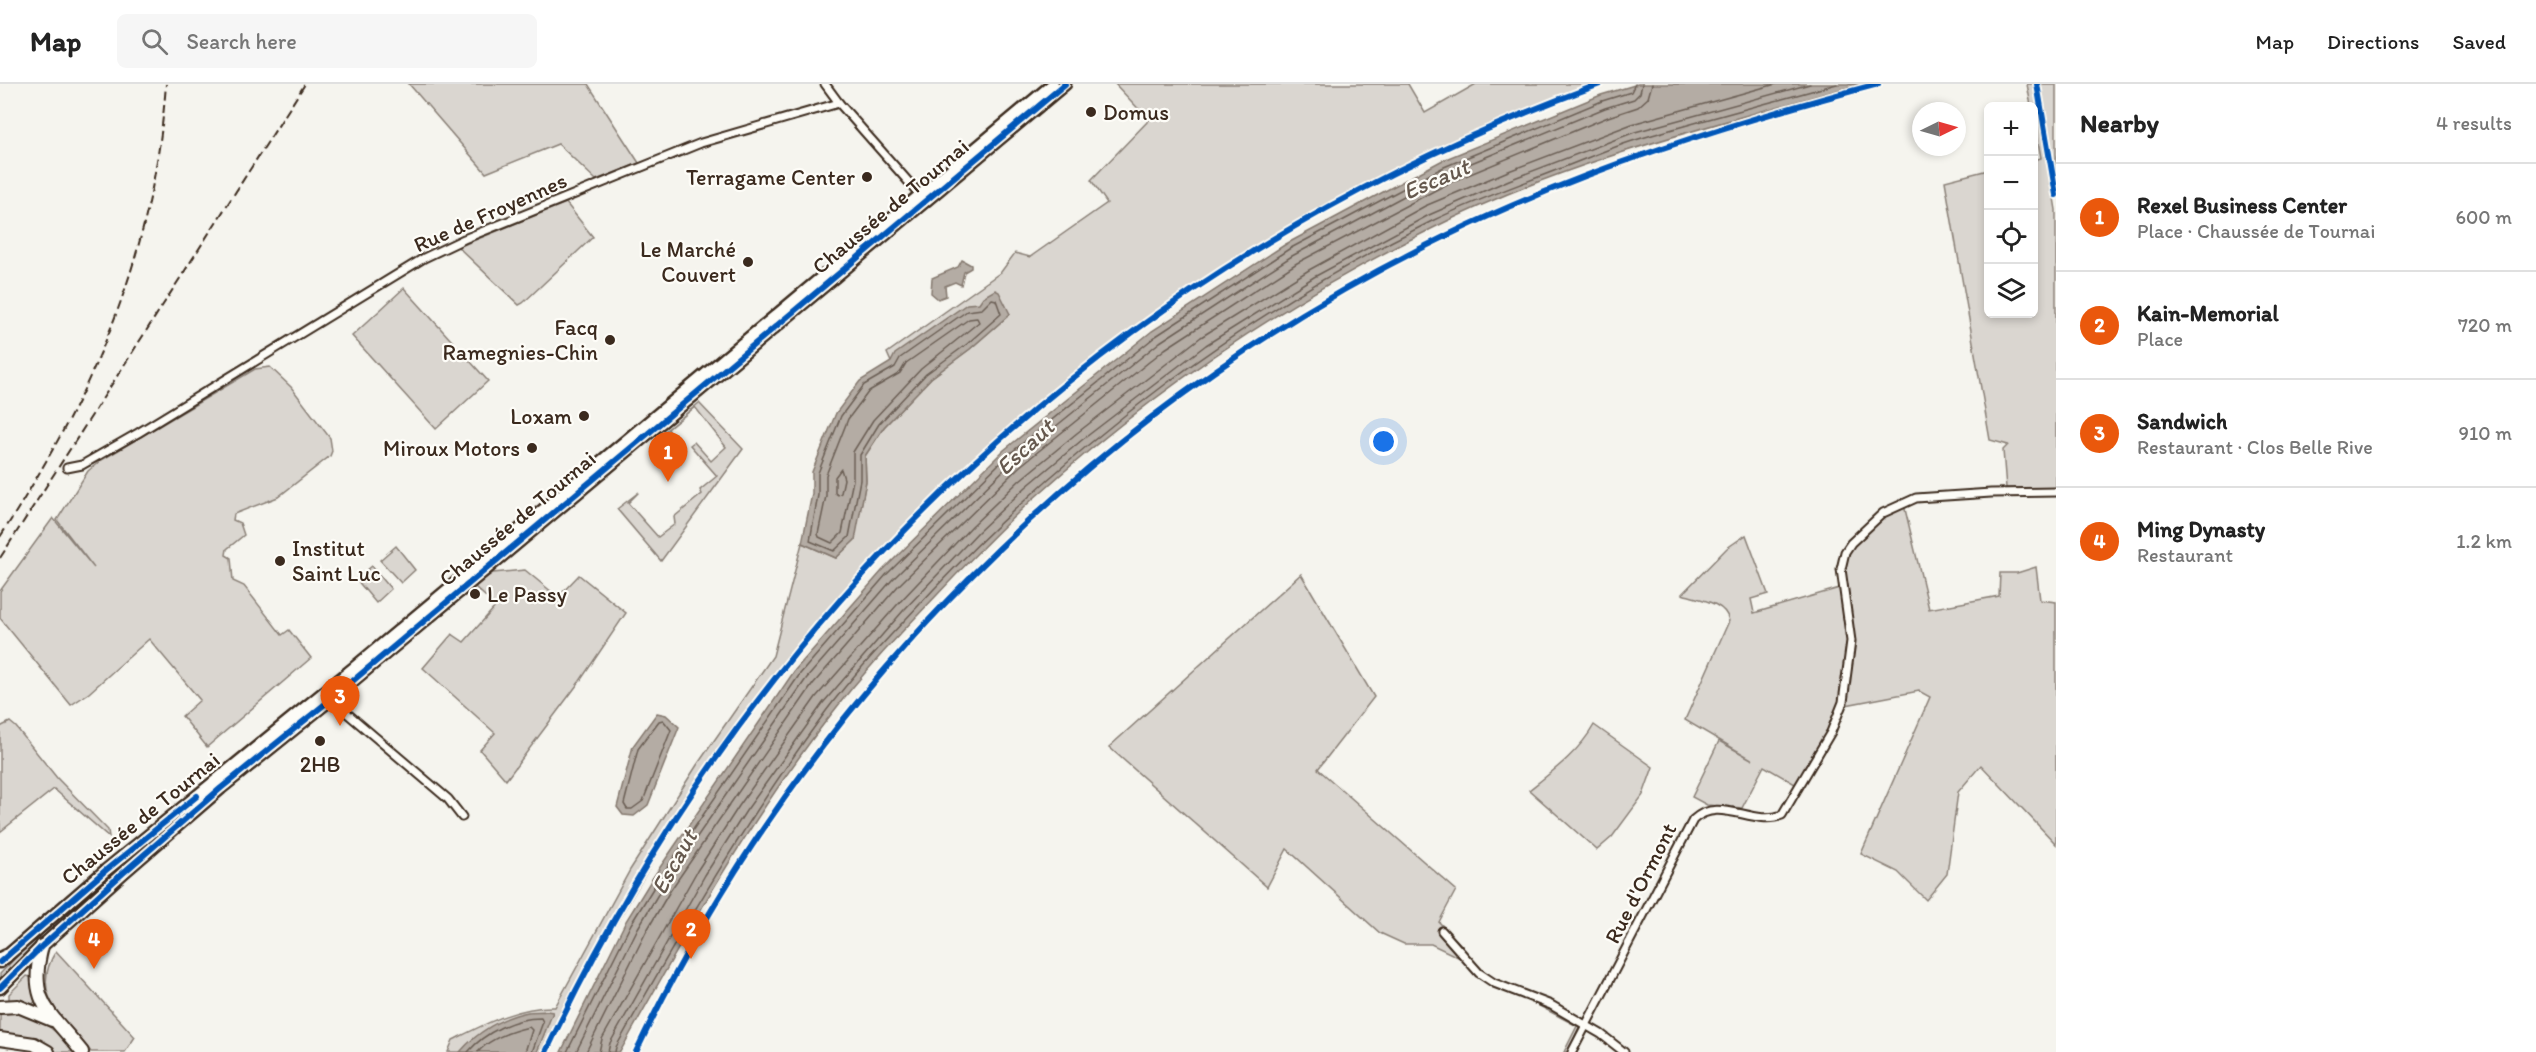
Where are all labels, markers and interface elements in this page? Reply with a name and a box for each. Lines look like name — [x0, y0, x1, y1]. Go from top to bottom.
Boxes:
search box — [117, 14, 537, 68]
text: Map — [30, 24, 81, 58]
icon: search — [138, 25, 171, 58]
text: Search here — [186, 28, 297, 55]
text: Map — [2256, 29, 2294, 54]
text: Directions — [2327, 29, 2419, 54]
text: Saved — [2452, 29, 2506, 54]
place label: Domus — [1103, 99, 1169, 126]
north arrow — [1912, 102, 1966, 156]
map controls — [1984, 102, 2038, 318]
button: + — [1984, 102, 2038, 156]
marker: Domus — [1084, 105, 1098, 119]
text: Nearby — [2080, 107, 2159, 139]
text: 4 results — [2436, 111, 2512, 135]
street label: Chaussée de Tournai — [806, 133, 974, 280]
water label: Escaut — [1398, 151, 1475, 205]
button: − — [1984, 156, 2038, 210]
place label: Terragame Center — [686, 164, 855, 191]
street label: Rue de Froyennes — [409, 167, 571, 258]
marker: Terragame Center — [860, 170, 874, 184]
text: Rexel Business Center — [2137, 192, 2347, 219]
text: 1 — [2095, 205, 2104, 229]
text: 600 m — [2455, 205, 2512, 229]
button: locate — [1984, 210, 2038, 264]
text: Place · Chaussée de Tournai — [2137, 219, 2375, 243]
place label: Le Marché Couvert — [640, 236, 736, 288]
marker: Le Marché Couvert — [741, 255, 755, 269]
button: layers — [1984, 264, 2038, 318]
text: Kain-Memorial — [2137, 300, 2279, 327]
text: 2 — [2094, 313, 2105, 337]
text: 720 m — [2458, 313, 2512, 337]
place label: Facq Ramegnies-Chin — [442, 314, 599, 366]
text: Place — [2137, 327, 2183, 351]
marker: Facq Ramegnies-Chin — [603, 333, 617, 347]
place label: Loxam — [510, 403, 572, 430]
text: Sandwich — [2137, 408, 2227, 435]
marker: Loxam — [577, 409, 591, 423]
water label: Escaut — [989, 411, 1061, 481]
text: 3 — [2094, 421, 2105, 445]
text: 910 m — [2459, 421, 2512, 445]
your location — [1369, 427, 1398, 456]
pin: 1 — [648, 432, 688, 482]
place label: Miroux Motors — [383, 435, 520, 462]
text: Restaurant · Clos Belle Rive — [2137, 435, 2373, 459]
marker: Miroux Motors — [525, 441, 539, 455]
street label: Chaussée de Tournai — [433, 445, 601, 592]
text: Ming Dynasty — [2137, 516, 2265, 543]
text: 4 — [2093, 529, 2106, 553]
text: 1.2 km — [2456, 529, 2512, 553]
place label: Institut Saint Luc — [292, 535, 381, 587]
text: Restaurant — [2137, 543, 2233, 567]
marker: Institut Saint Luc — [273, 554, 287, 568]
place label: Le Passy — [487, 581, 568, 608]
marker: Le Passy — [468, 587, 482, 601]
pin: 3 — [320, 676, 360, 726]
marker: 2HB — [313, 734, 327, 748]
street label: Chaussée de Tournai — [56, 746, 225, 891]
place label: 2HB — [300, 751, 340, 778]
street label: Rue d'Ormont — [1598, 818, 1682, 948]
water label: Escaut — [644, 823, 704, 899]
pin: 2 — [672, 910, 710, 959]
pin: 4 — [74, 920, 113, 969]

